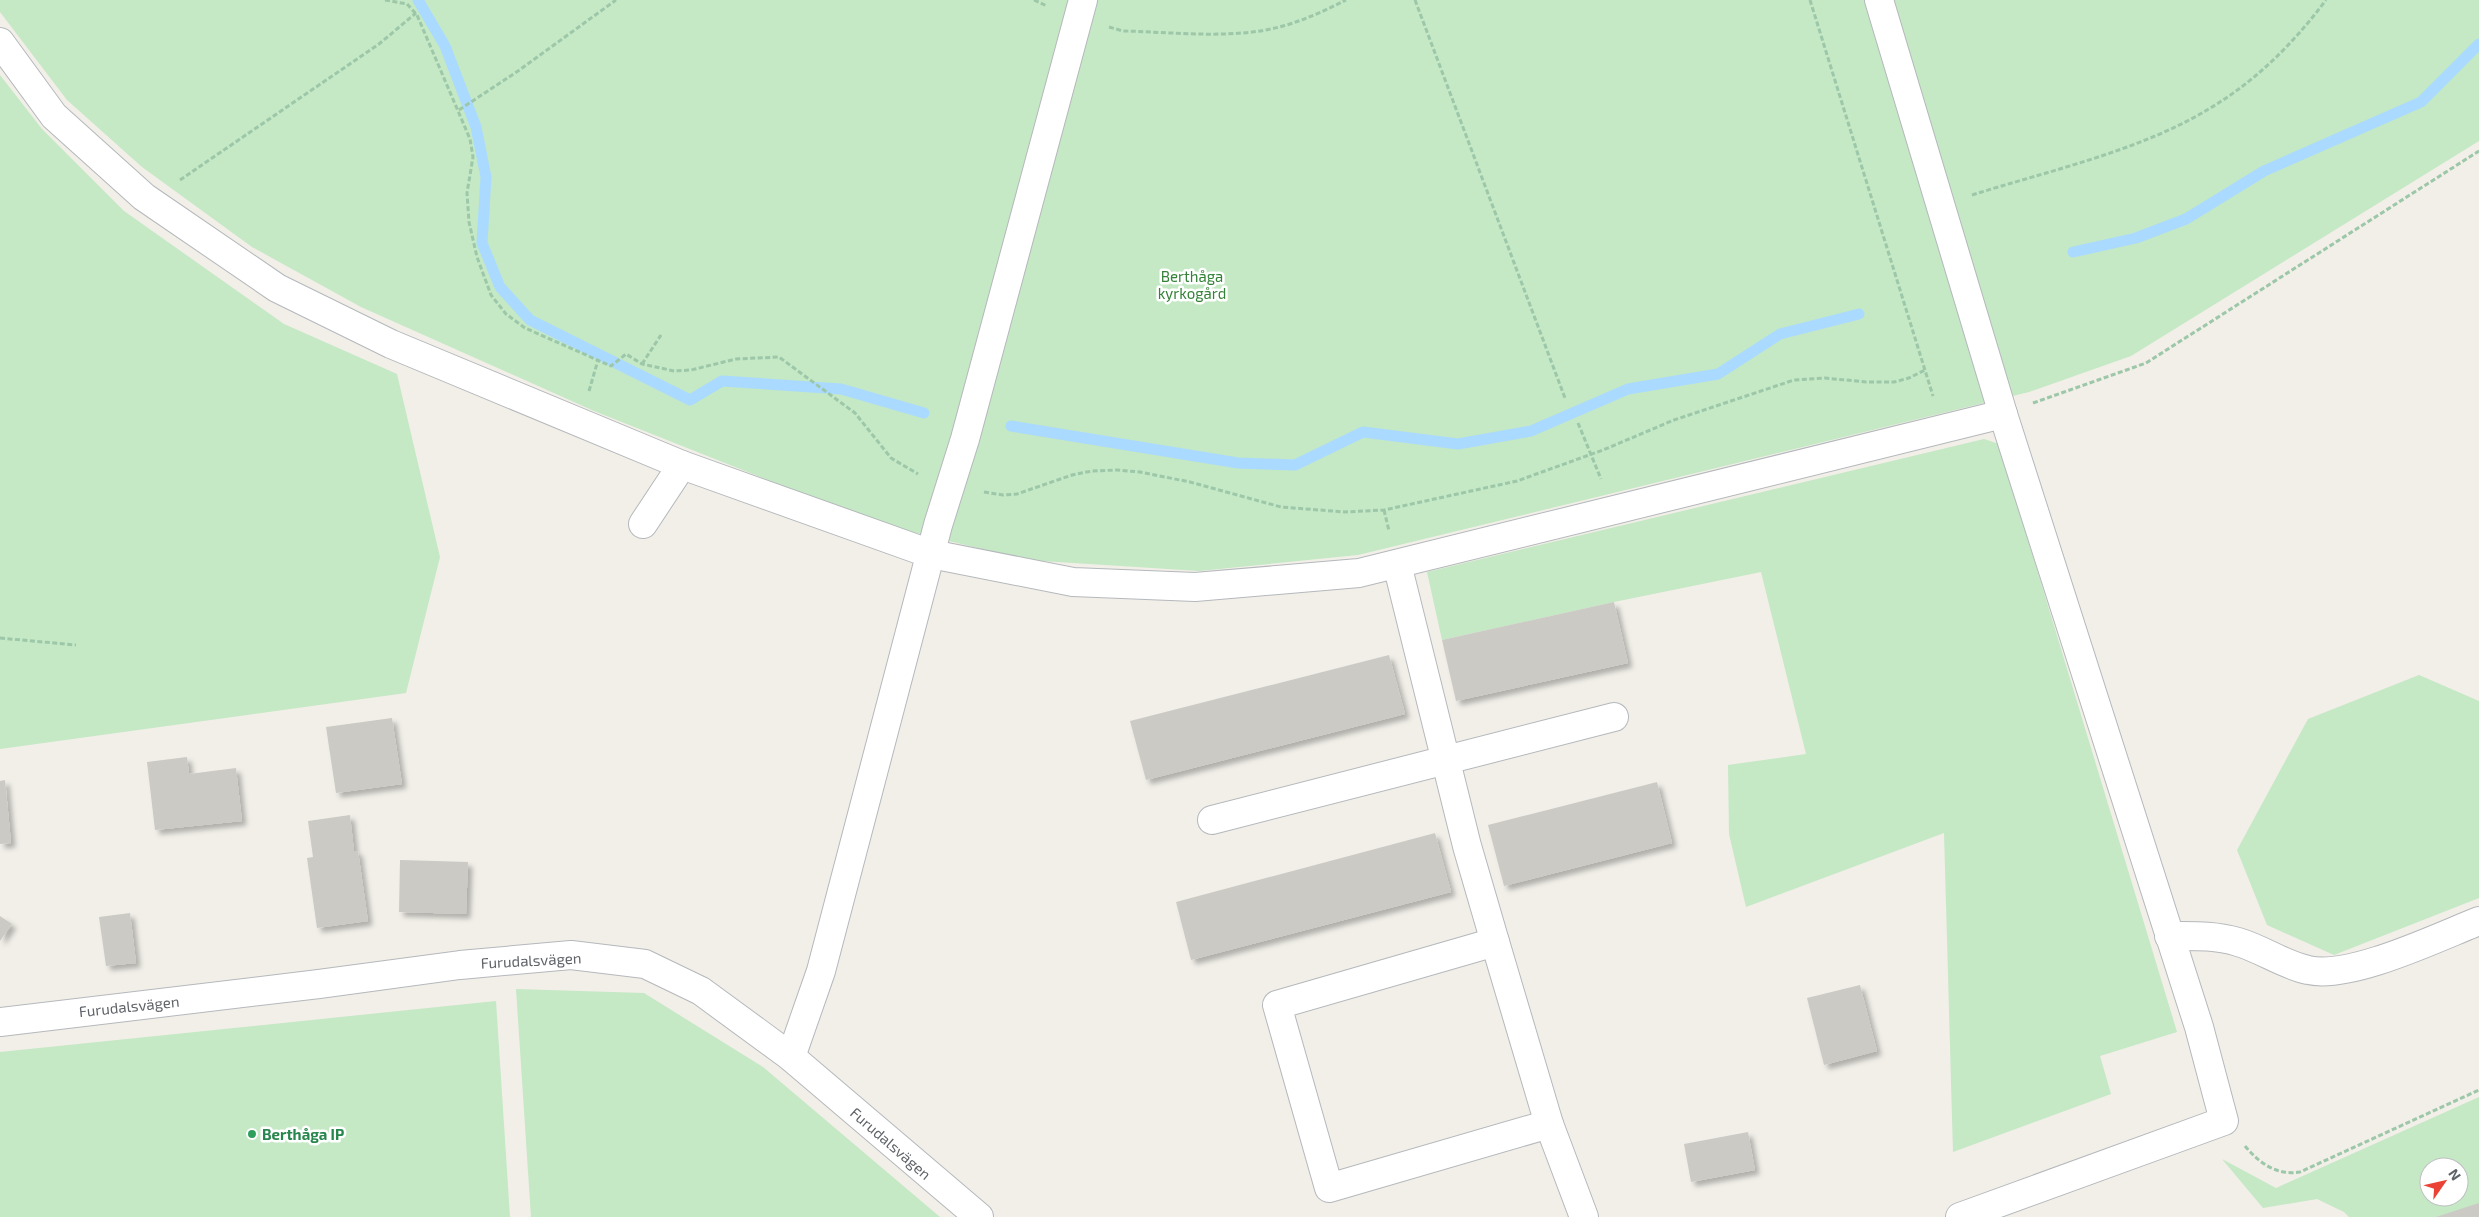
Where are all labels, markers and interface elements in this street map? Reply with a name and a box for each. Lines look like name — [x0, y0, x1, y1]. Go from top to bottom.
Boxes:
park label: Berthåga kyrkogård — [1158, 267, 1226, 302]
street label: Furudalsvägen — [480, 948, 582, 972]
street label: Furudalsvägen — [78, 992, 180, 1020]
street label: Furudalsvägen — [847, 1103, 935, 1183]
place label: Berthåga IP — [262, 1125, 344, 1143]
marker: Berthåga IP — [246, 1128, 258, 1140]
north arrow — [2419, 1157, 2469, 1207]
text: N — [2445, 1166, 2465, 1183]

